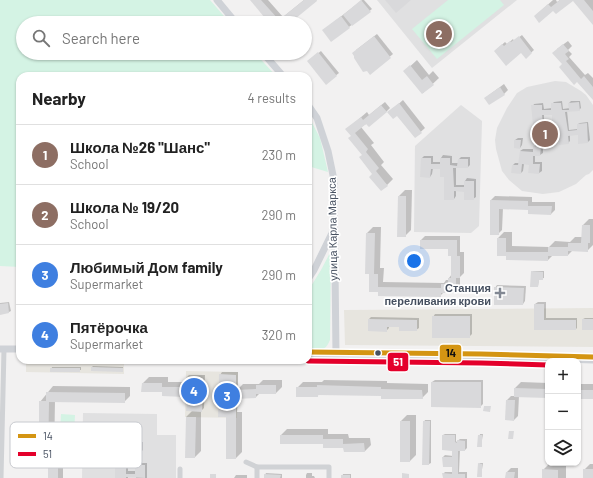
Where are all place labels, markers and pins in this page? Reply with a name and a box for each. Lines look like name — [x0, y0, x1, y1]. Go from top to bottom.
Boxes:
pin: 2 — [426, 19, 452, 49]
pin: 1 — [532, 119, 558, 149]
place label: Станция переливания крови — [384, 281, 491, 307]
marker: Станция переливания крови — [494, 287, 506, 299]
unlabelled marker — [373, 348, 383, 358]
pin: 4 — [181, 376, 207, 406]
pin: 3 — [214, 381, 240, 411]

